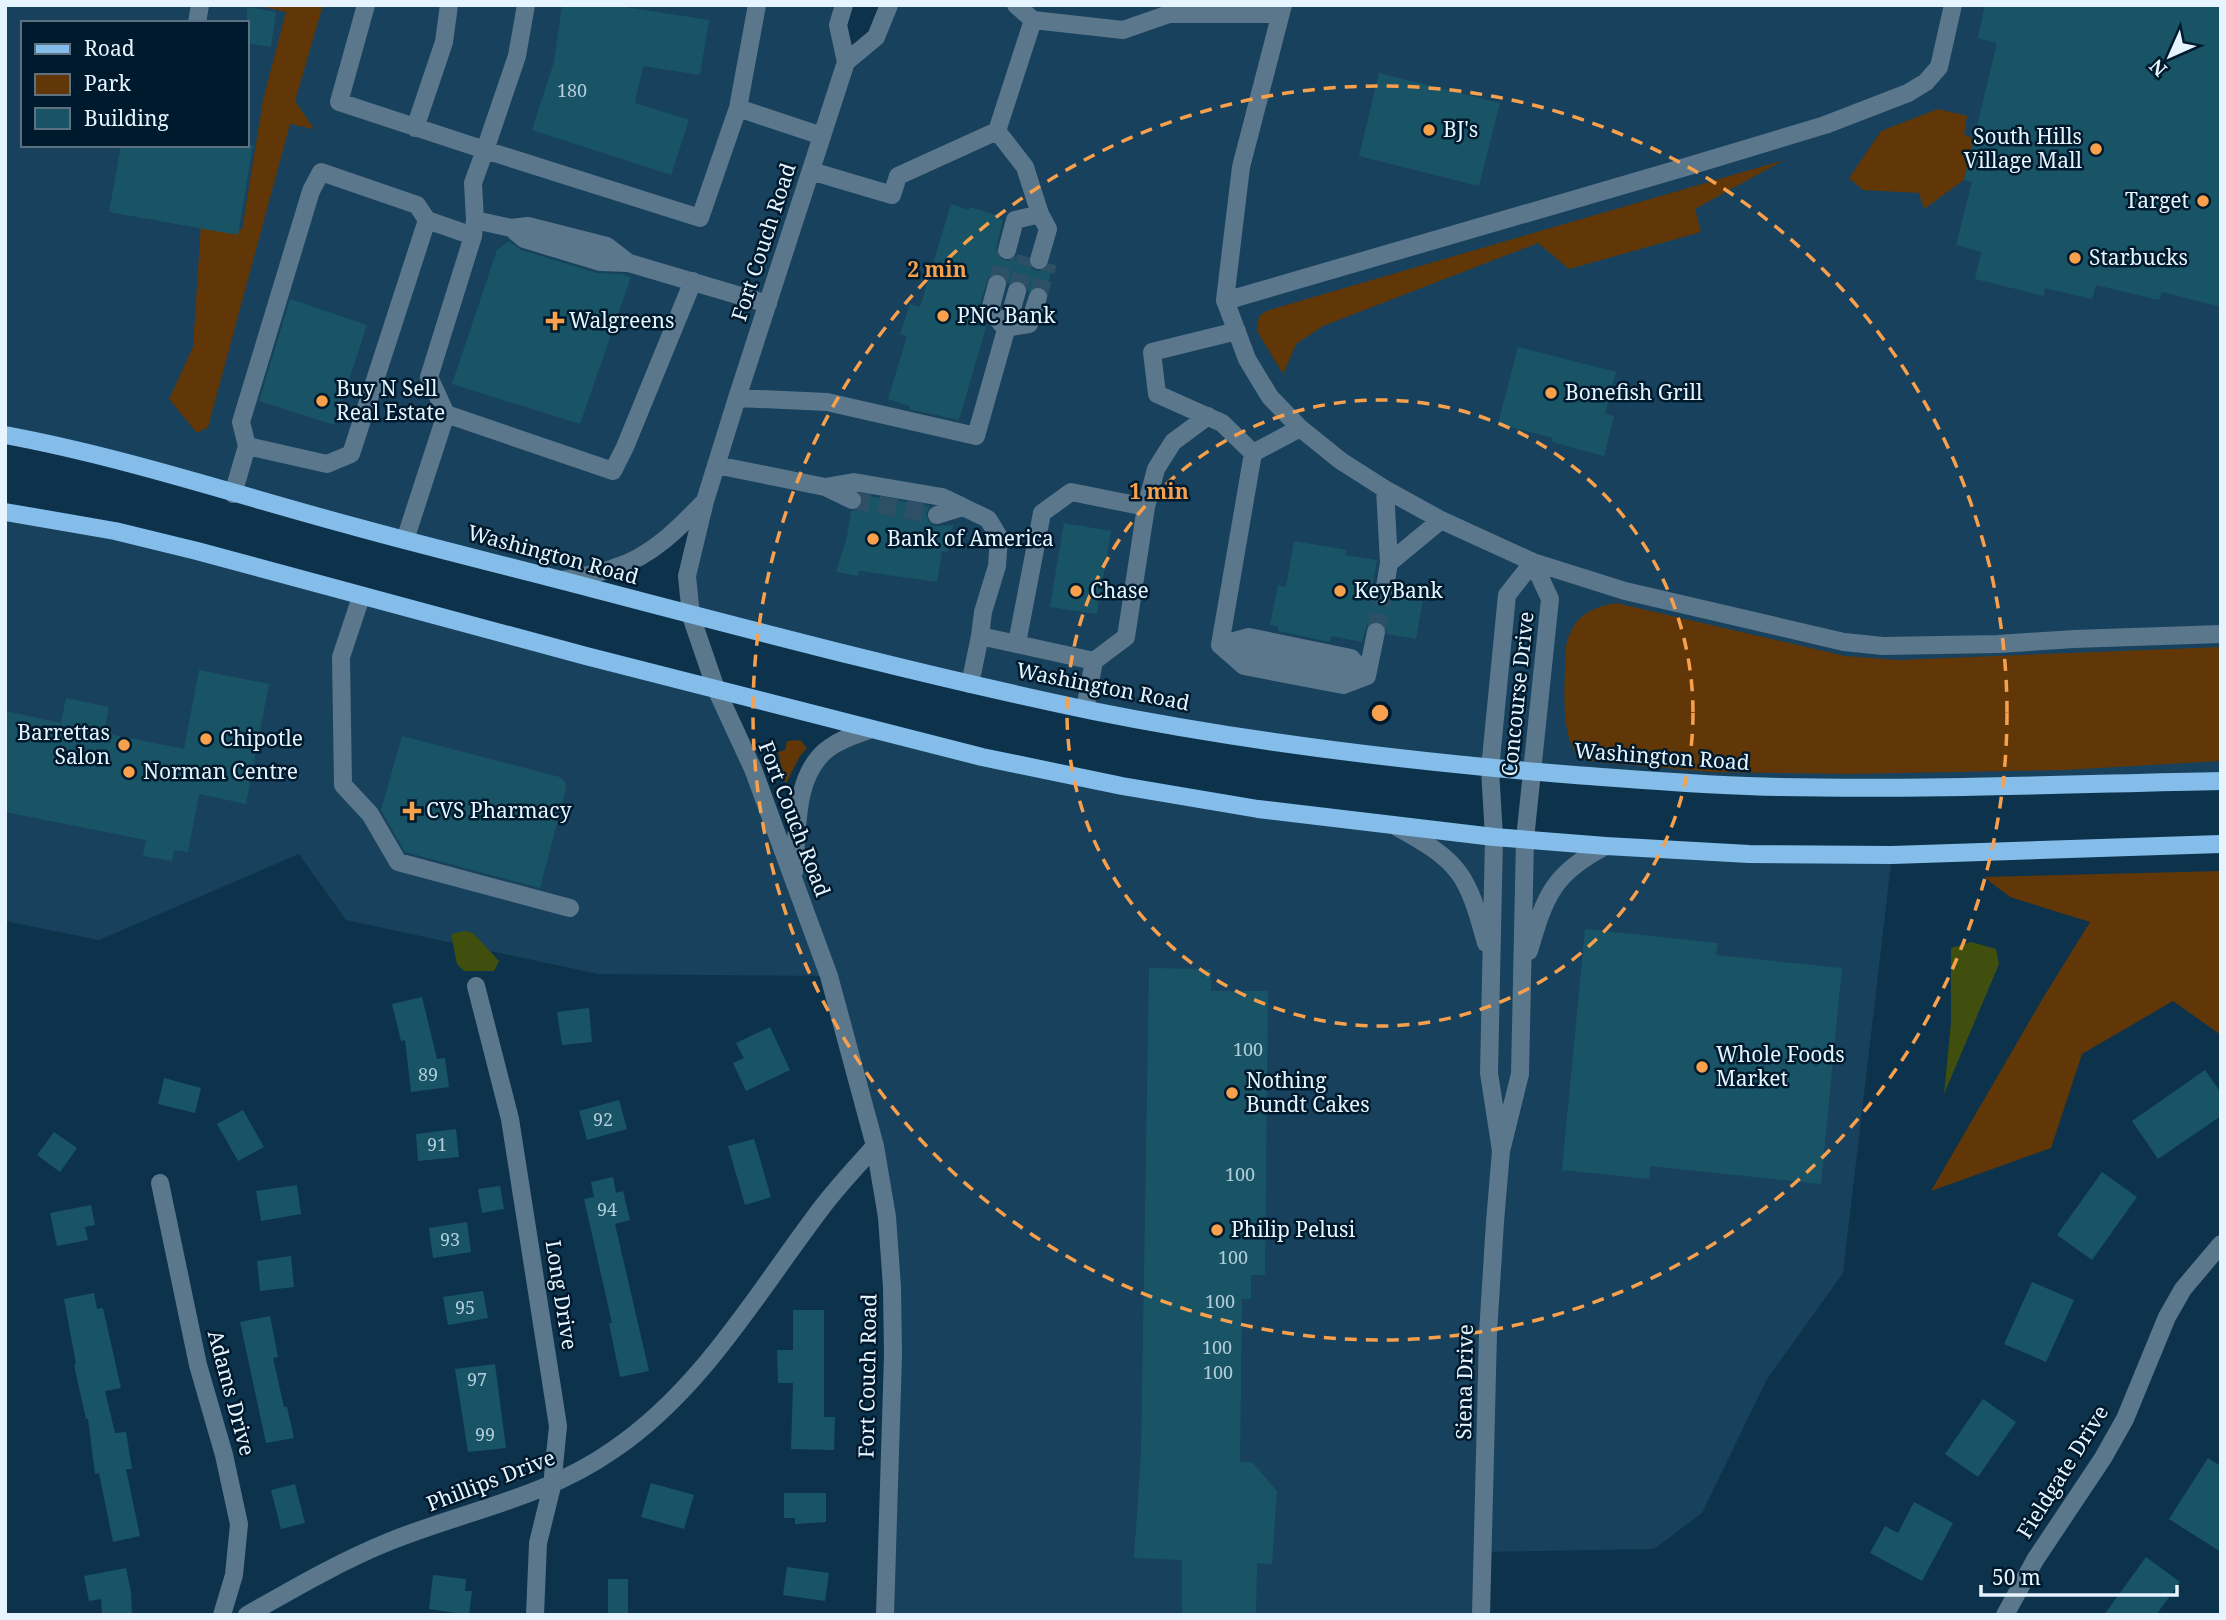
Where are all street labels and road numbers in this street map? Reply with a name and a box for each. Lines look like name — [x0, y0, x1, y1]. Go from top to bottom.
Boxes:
street label: Fort Couch Road — [724, 159, 802, 324]
street label: Washington Road — [465, 518, 642, 590]
street label: Concourse Drive — [1494, 610, 1540, 778]
street label: Washington Road — [1014, 655, 1192, 717]
street label: Washington Road — [1573, 736, 1751, 776]
street label: Fort Couch Road — [752, 737, 838, 901]
street label: Long Drive — [539, 1238, 584, 1352]
street label: Fort Couch Road — [852, 1293, 882, 1458]
street label: Siena Drive — [1449, 1324, 1479, 1440]
street label: Adams Drive — [202, 1327, 262, 1459]
street label: Fieldgate Drive — [2010, 1400, 2114, 1543]
street label: Phillips Drive — [422, 1443, 559, 1517]

